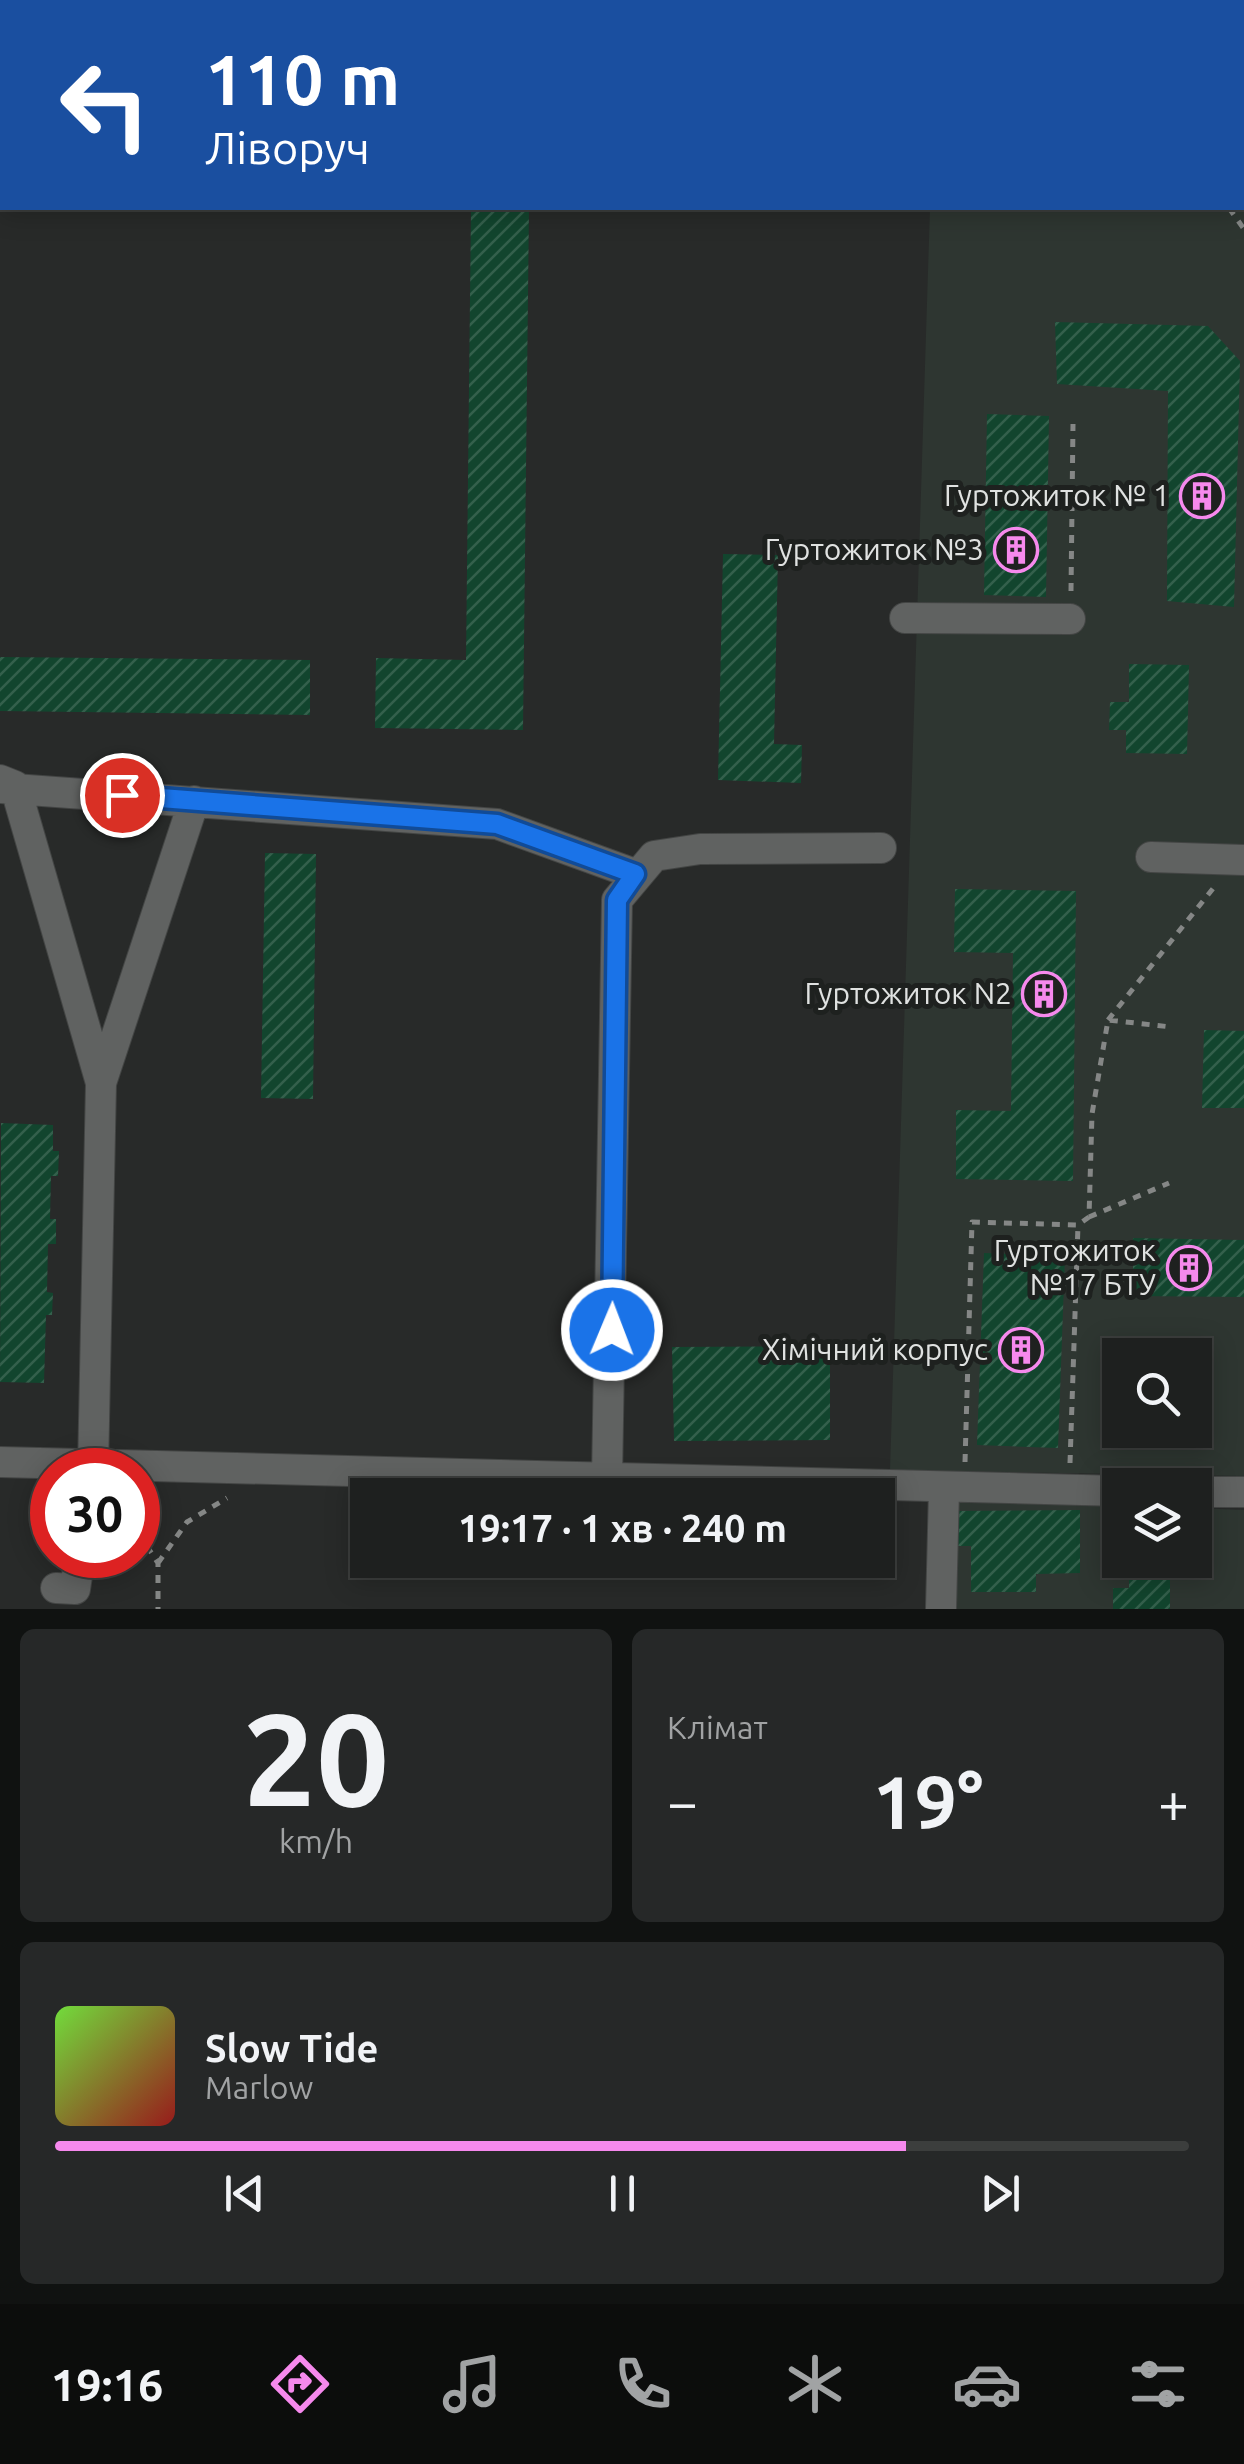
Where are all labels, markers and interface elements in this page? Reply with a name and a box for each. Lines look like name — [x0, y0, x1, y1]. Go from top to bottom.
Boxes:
icon: left — [40, 40, 170, 170]
text: 110 m — [205, 40, 400, 118]
text: Ліворуч — [205, 122, 370, 173]
building icon: Гуртожиток № 1 — [1179, 473, 1225, 519]
place label: Гуртожиток № 1 — [944, 478, 1170, 512]
building icon: Гуртожиток №3 — [993, 527, 1039, 573]
place label: Гуртожиток №3 — [765, 532, 984, 566]
pin — [80, 753, 165, 838]
icon: arrive — [95, 768, 150, 823]
building icon: Гуртожиток N2 — [1021, 971, 1067, 1017]
place label: Гуртожиток N2 — [804, 976, 1012, 1010]
place label: Гуртожиток №17 БТУ — [994, 1233, 1156, 1301]
building icon: Гуртожиток №17 БТУ — [1166, 1245, 1212, 1291]
position arrow — [560, 1278, 664, 1382]
building icon: Хімічний корпус — [998, 1327, 1044, 1373]
place label: Хімічний корпус — [762, 1332, 988, 1366]
map controls — [1102, 1338, 1212, 1578]
button: search — [1102, 1338, 1212, 1448]
speed limit sign: 30 — [30, 1448, 160, 1578]
button: layers — [1102, 1468, 1212, 1578]
text: 19:17 · 1 хв · 240 m — [458, 1507, 787, 1549]
text: 20 — [243, 1685, 389, 1831]
text: Клімат — [667, 1709, 768, 1745]
text: 19° — [872, 1759, 984, 1843]
text: − — [667, 1771, 698, 1832]
text: + — [1158, 1771, 1189, 1832]
text: km/h — [279, 1823, 353, 1859]
text: Slow Tide — [205, 2027, 378, 2069]
text: Marlow — [205, 2069, 313, 2105]
icon: previous — [217, 2166, 272, 2221]
icon: pause — [595, 2166, 650, 2221]
icon: next — [973, 2166, 1028, 2221]
icon: directions — [265, 2349, 335, 2419]
icon: music — [437, 2349, 507, 2419]
icon: phone — [608, 2349, 678, 2419]
icon: climate — [780, 2349, 850, 2419]
icon: car — [952, 2349, 1022, 2419]
icon: filters — [1123, 2349, 1193, 2419]
text: 19:16 — [51, 2359, 163, 2410]

